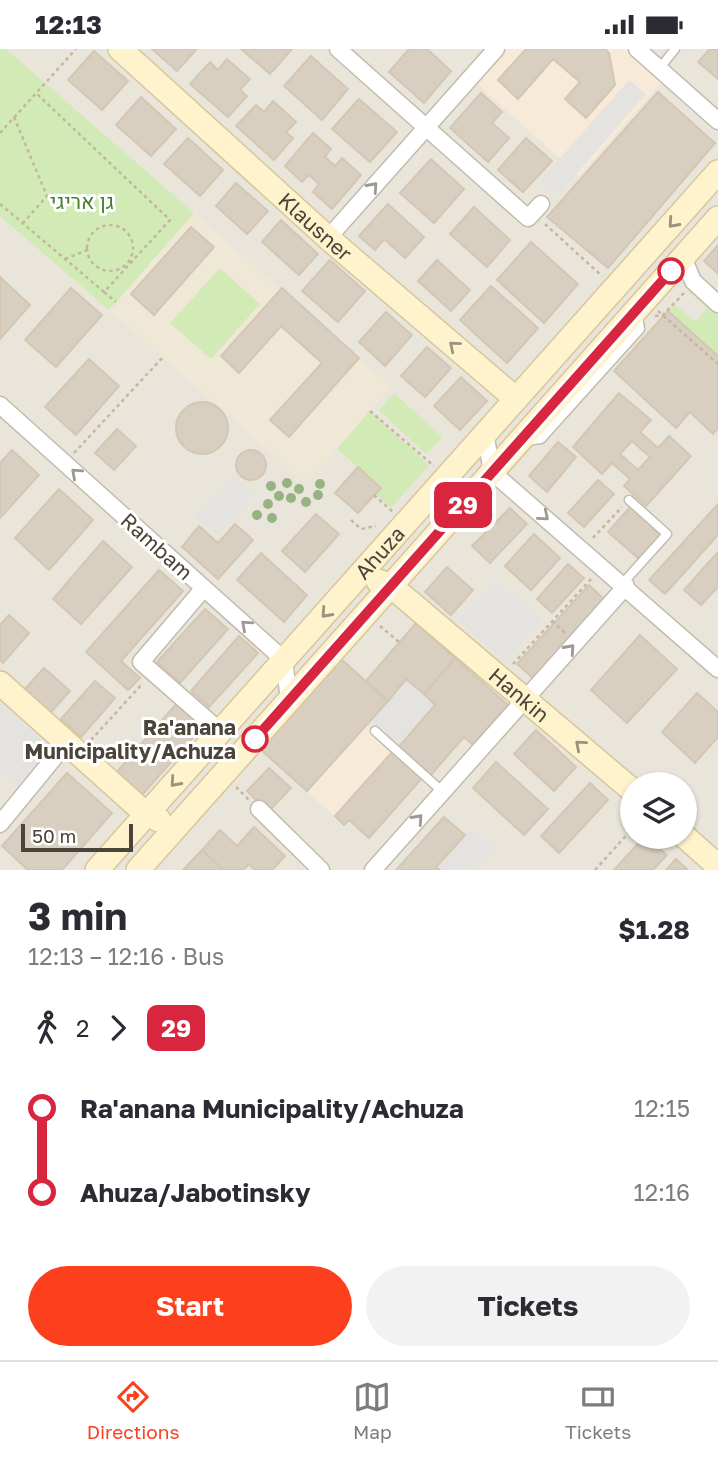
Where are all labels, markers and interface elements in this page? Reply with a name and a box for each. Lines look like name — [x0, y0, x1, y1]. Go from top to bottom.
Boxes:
text: 12:13 — [35, 9, 102, 40]
one-way arrow — [365, 183, 378, 196]
street label: Klausner — [273, 187, 358, 266]
park label: גן אריגי — [50, 188, 114, 214]
one-way arrow — [669, 215, 681, 228]
unlabelled marker — [658, 258, 684, 284]
one-way arrow — [449, 342, 462, 354]
one-way arrow — [71, 469, 84, 481]
line badge: 29 — [432, 482, 494, 528]
text: 29 — [448, 490, 478, 519]
street label: Rambam — [116, 507, 198, 585]
one-way arrow — [536, 508, 549, 520]
street label: Ahuza — [349, 521, 410, 584]
one-way arrow — [322, 604, 334, 617]
one-way arrow — [241, 621, 254, 633]
one-way arrow — [562, 644, 574, 657]
street label: Hankin — [484, 662, 555, 728]
place label: Ra'anana Municipality/Achuza — [24, 714, 236, 764]
marker: Ra'anana Municipality/Achuza — [242, 726, 268, 752]
one-way arrow — [576, 741, 589, 753]
map controls — [620, 772, 697, 849]
button: layers — [620, 772, 697, 849]
one-way arrow — [170, 774, 183, 787]
one-way arrow — [410, 814, 423, 827]
scale bar — [21, 821, 133, 853]
text: 50 m — [32, 824, 76, 847]
text: 3 min — [28, 893, 127, 938]
text: $1.28 — [618, 914, 690, 945]
text: 12:13 – 12:16 · Bus — [28, 942, 224, 970]
icon: walk — [28, 1009, 66, 1047]
icon: forward — [99, 1009, 137, 1047]
text: 29 — [161, 1013, 191, 1042]
text: 2 — [76, 1014, 89, 1042]
text: Ra'anana Municipality/Achuza — [80, 1093, 464, 1124]
text: 12:15 — [634, 1094, 690, 1122]
text: Ahuza/Jabotinsky — [80, 1177, 311, 1208]
text: 12:16 — [634, 1178, 690, 1206]
button: Start — [28, 1266, 352, 1346]
button: Tickets — [366, 1266, 690, 1346]
tab: Directions — [87, 1378, 180, 1443]
tab: Map — [353, 1378, 392, 1443]
tab: Tickets — [565, 1378, 631, 1443]

